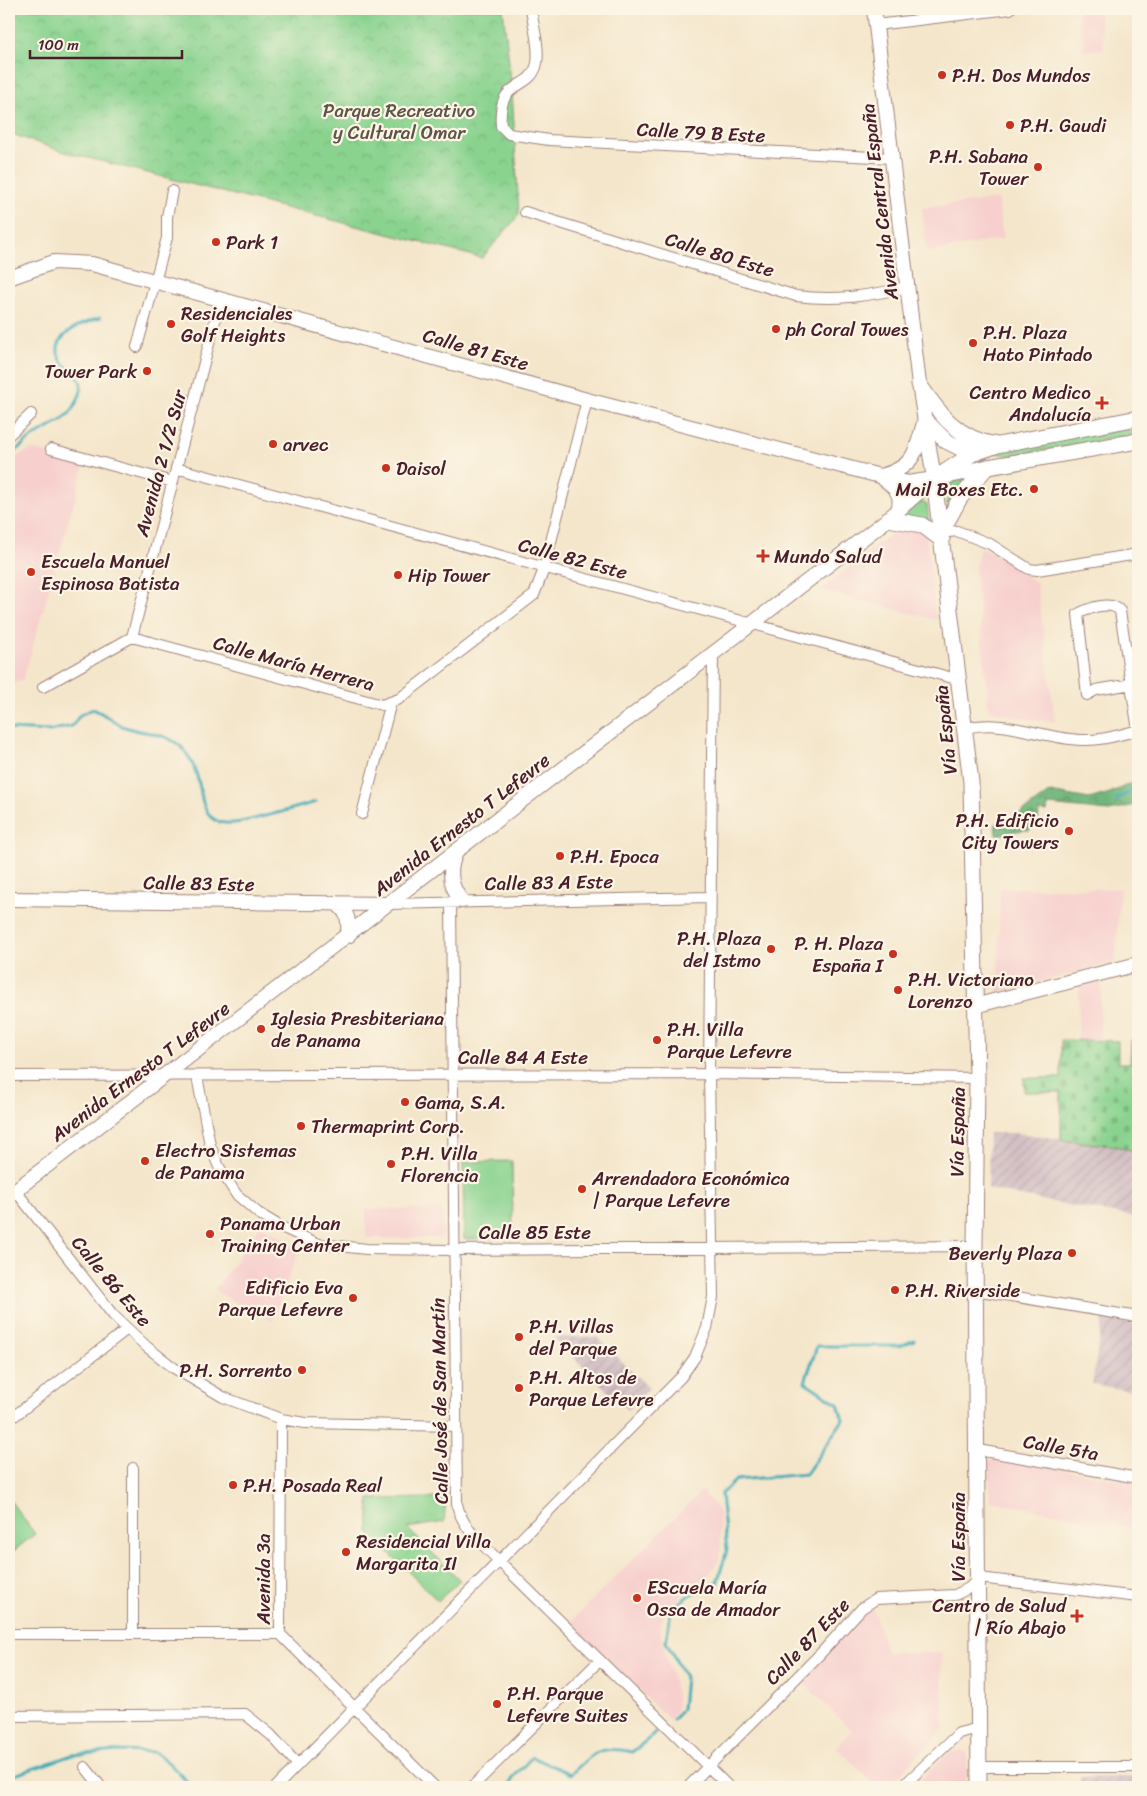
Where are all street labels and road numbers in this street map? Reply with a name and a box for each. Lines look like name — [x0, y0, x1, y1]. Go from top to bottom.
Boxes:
street label: Avenida Central España — [851, 101, 908, 303]
street label: Calle 79 B Este — [636, 113, 766, 152]
street label: Calle 80 Este — [661, 222, 779, 287]
street label: Calle 81 Este — [419, 319, 533, 380]
street label: Avenida 2 1/2 Sur — [125, 385, 196, 541]
street label: Calle 82 Este — [515, 528, 631, 589]
street label: Calle María Herrera — [210, 626, 379, 701]
street label: Vía España — [924, 683, 967, 776]
street label: Avenida Ernesto T Lefevre — [364, 744, 558, 905]
street label: Calle 83 A Este — [484, 865, 614, 900]
street label: Calle 83 Este — [143, 866, 255, 901]
street label: Avenida Ernesto T Lefevre — [42, 992, 237, 1151]
street label: Calle 84 A Este — [458, 1041, 588, 1074]
street label: Vía España — [940, 1086, 975, 1177]
street label: Calle 85 Este — [479, 1216, 591, 1249]
street label: Calle 86 Este — [63, 1228, 160, 1335]
street label: Calle José de San Martín — [421, 1297, 458, 1505]
street label: Calle 5ta — [1021, 1425, 1102, 1470]
street label: Vía España — [942, 1492, 975, 1582]
street label: Avenida 3a — [247, 1533, 280, 1626]
street label: Calle 87 Este — [757, 1590, 858, 1693]

